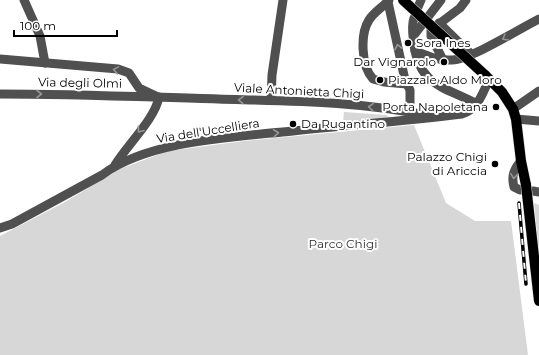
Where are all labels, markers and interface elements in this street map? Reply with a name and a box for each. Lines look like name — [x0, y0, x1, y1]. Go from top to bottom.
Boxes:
scale bar — [14, 12, 117, 38]
text: 100 m — [20, 18, 56, 33]
one-way arrow — [502, 33, 509, 40]
place label: Sora Ines — [416, 35, 470, 50]
marker: Sora Ines — [403, 38, 413, 48]
one-way arrow — [394, 43, 402, 50]
place label: Dar Vignarolo — [353, 54, 436, 69]
marker: Dar Vignarolo — [439, 57, 449, 67]
one-way arrow — [113, 66, 119, 75]
place label: Piazzale Aldo Moro — [388, 72, 502, 87]
street label: Via degli Olmi — [38, 74, 122, 91]
marker: Piazzale Aldo Moro — [375, 75, 385, 85]
street label: Viale Antonietta Chigi — [234, 80, 365, 101]
one-way arrow — [36, 90, 42, 98]
one-way arrow — [238, 95, 244, 104]
place label: Porta Napoletana — [382, 99, 488, 114]
one-way arrow — [368, 102, 374, 111]
marker: Porta Napoletana — [491, 102, 501, 112]
street label: Via dell'Uccelliera — [155, 115, 261, 146]
place label: Da Rugantino — [301, 116, 385, 131]
marker: Da Rugantino — [288, 119, 298, 129]
one-way arrow — [137, 126, 144, 133]
one-way arrow — [273, 128, 279, 137]
place label: Palazzo Chigi di Ariccia — [407, 149, 487, 178]
marker: Palazzo Chigi di Ariccia — [490, 159, 500, 169]
one-way arrow — [509, 173, 518, 179]
park label: Parco Chigi — [309, 236, 377, 251]

